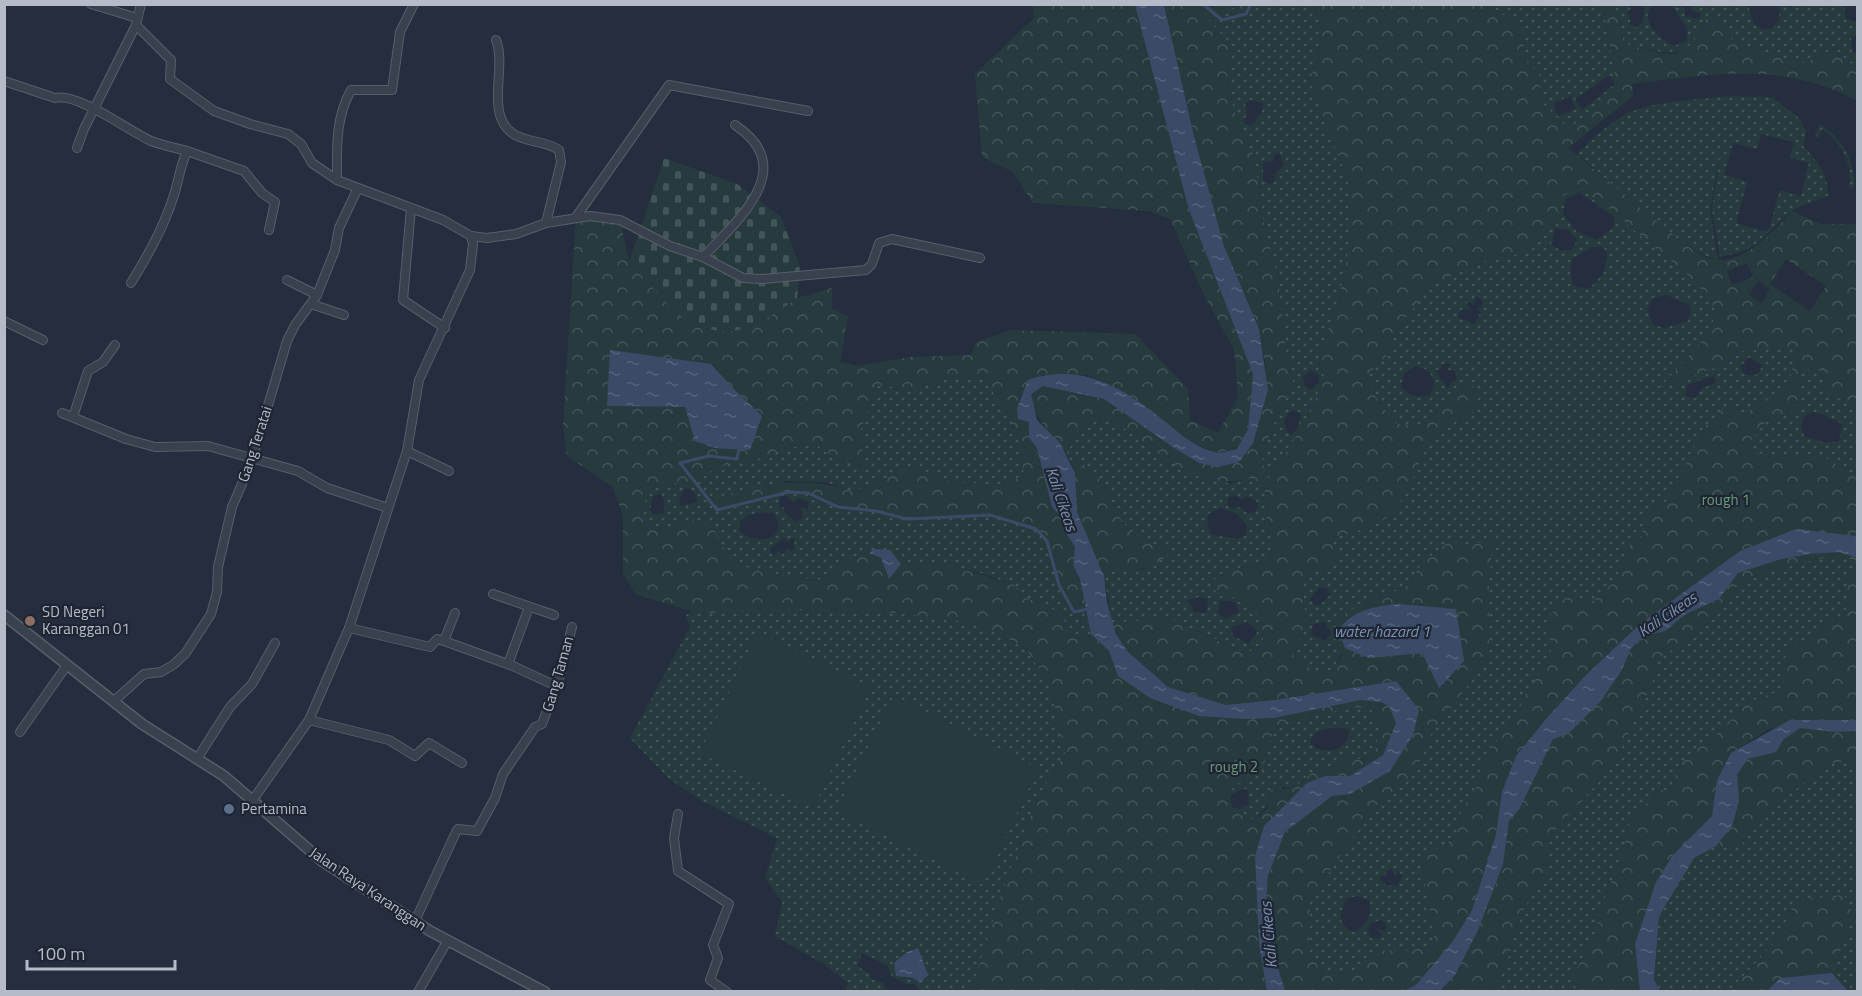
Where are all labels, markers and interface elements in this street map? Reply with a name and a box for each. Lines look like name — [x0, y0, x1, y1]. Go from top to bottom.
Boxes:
street label: Gang Teratai — [231, 403, 278, 485]
water label: Kali Cikeas — [1040, 464, 1085, 536]
park label: rough 1 — [1702, 488, 1750, 511]
water label: Kali Cikeas — [1633, 585, 1702, 643]
place label: SD Negeri Karanggan 01 — [42, 600, 130, 640]
marker: SD Negeri Karanggan 01 — [23, 614, 37, 628]
water label: water hazard 1 — [1334, 619, 1430, 643]
street label: Gang Taman — [536, 633, 579, 715]
park label: rough 2 — [1210, 755, 1258, 778]
place label: Pertamina — [241, 797, 307, 820]
marker: Pertamina — [222, 802, 236, 816]
street label: Jalan Raya Karanggan — [305, 841, 431, 936]
water label: Kali Cikeas — [1253, 900, 1283, 969]
scale bar — [27, 933, 176, 971]
text: 100 m — [36, 940, 85, 967]

